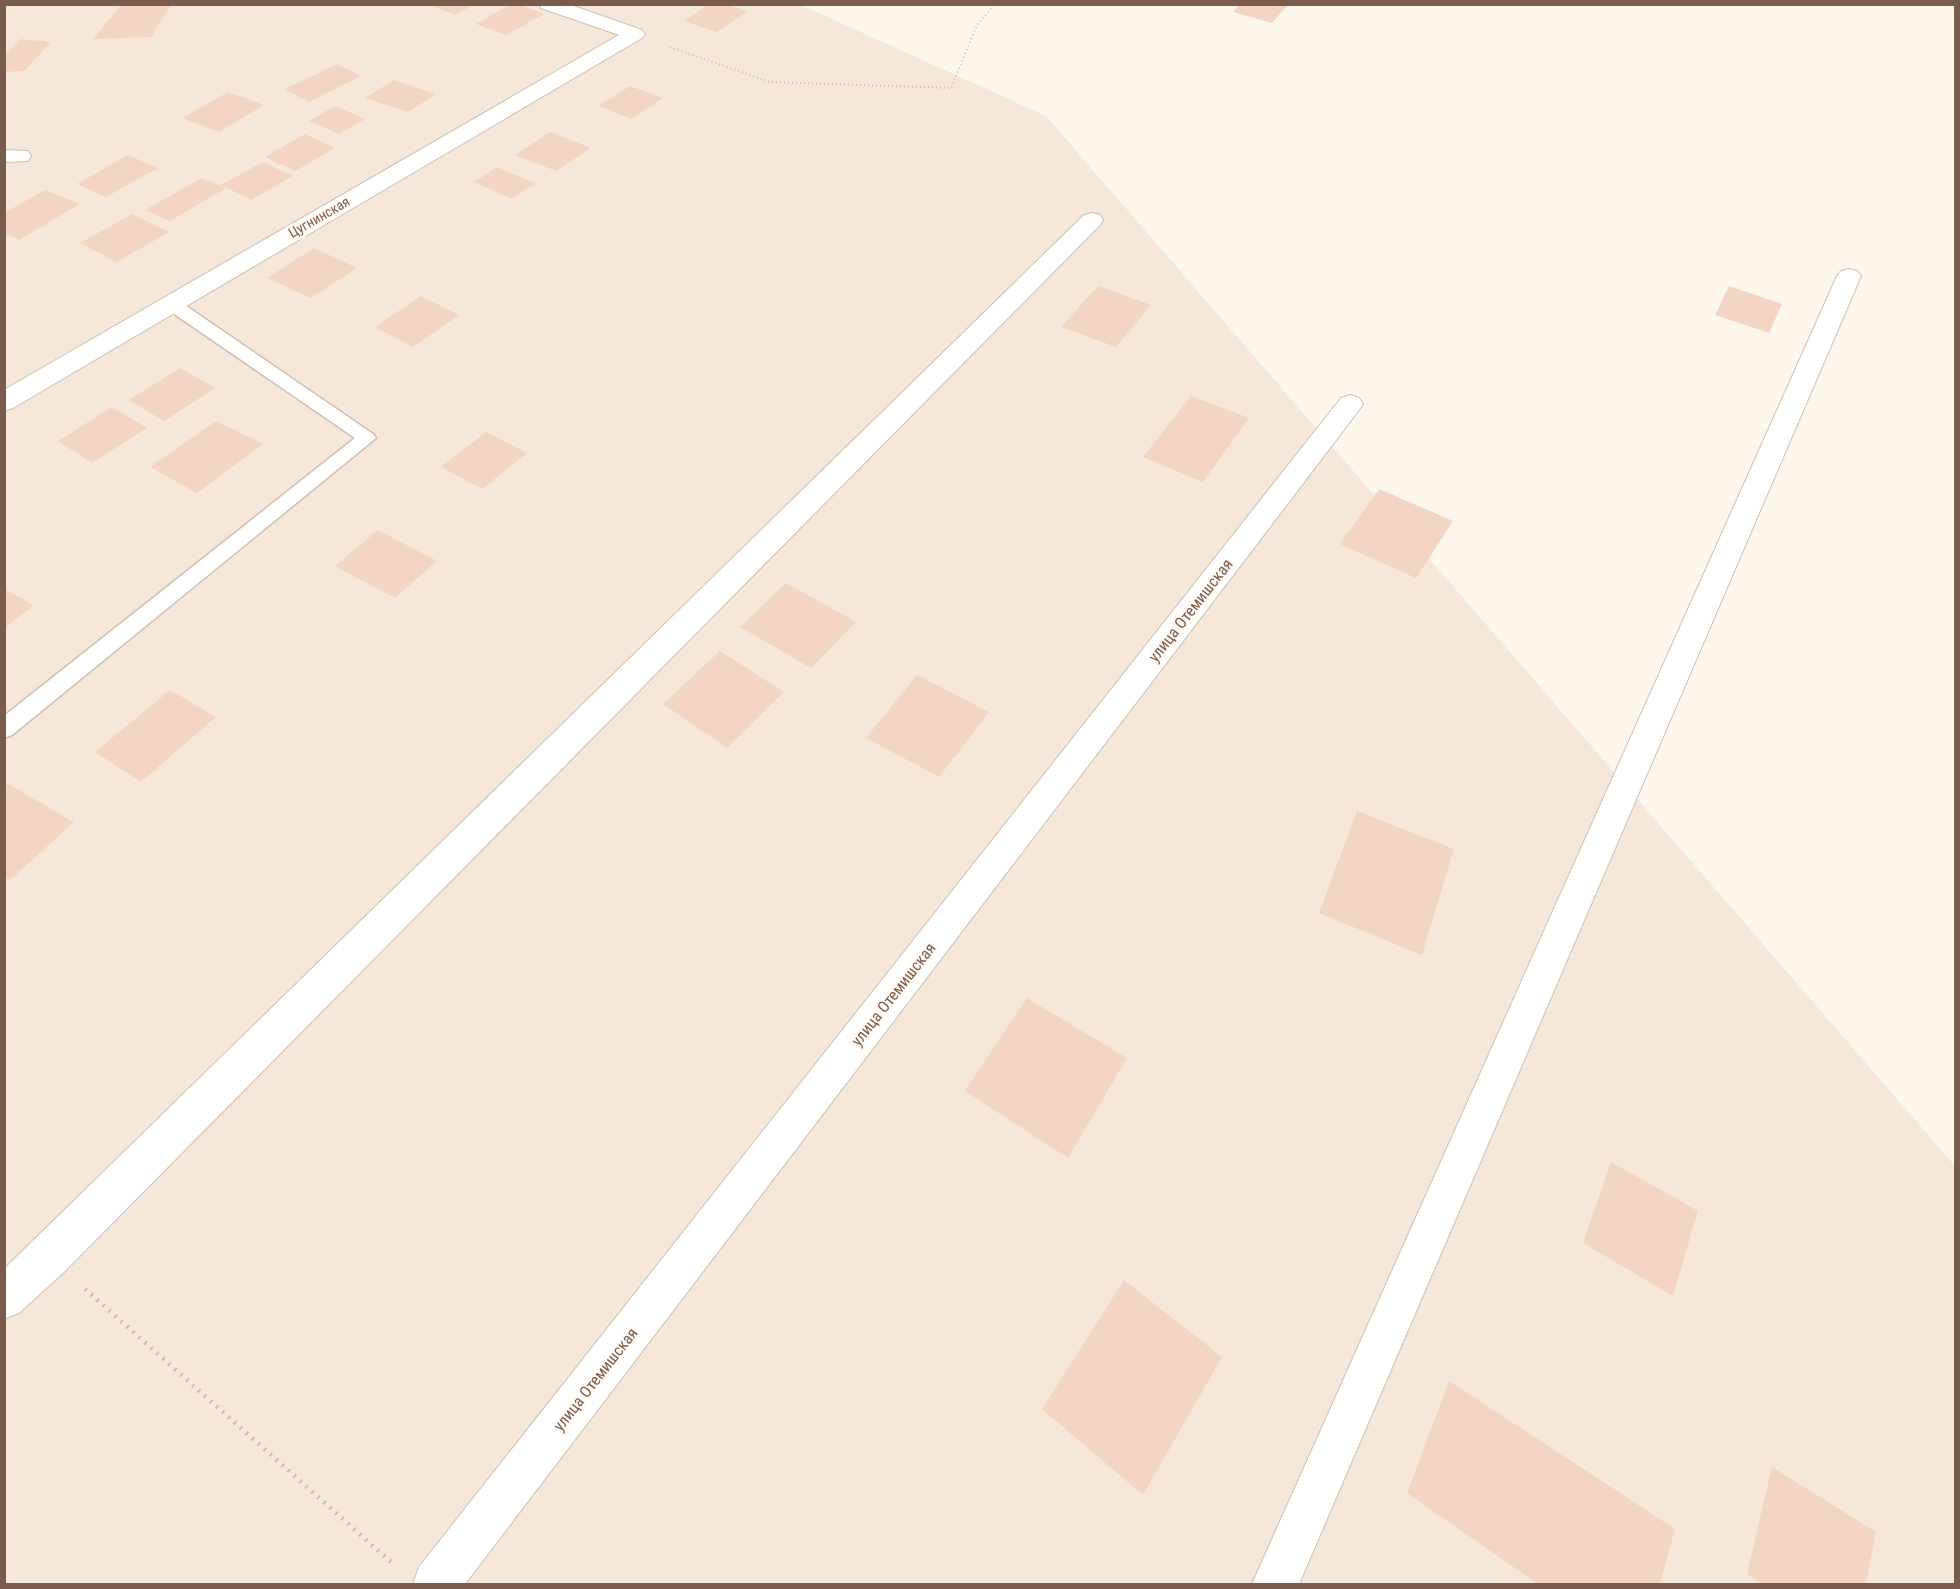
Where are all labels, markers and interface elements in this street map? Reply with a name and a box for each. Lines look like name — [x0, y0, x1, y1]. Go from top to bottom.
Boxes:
street label: Цугнинская — [286, 193, 352, 241]
street label: улица Отемишская — [1144, 555, 1237, 666]
street label: улица Отемишская — [847, 939, 940, 1050]
street label: улица Отемишская — [549, 1324, 642, 1435]

